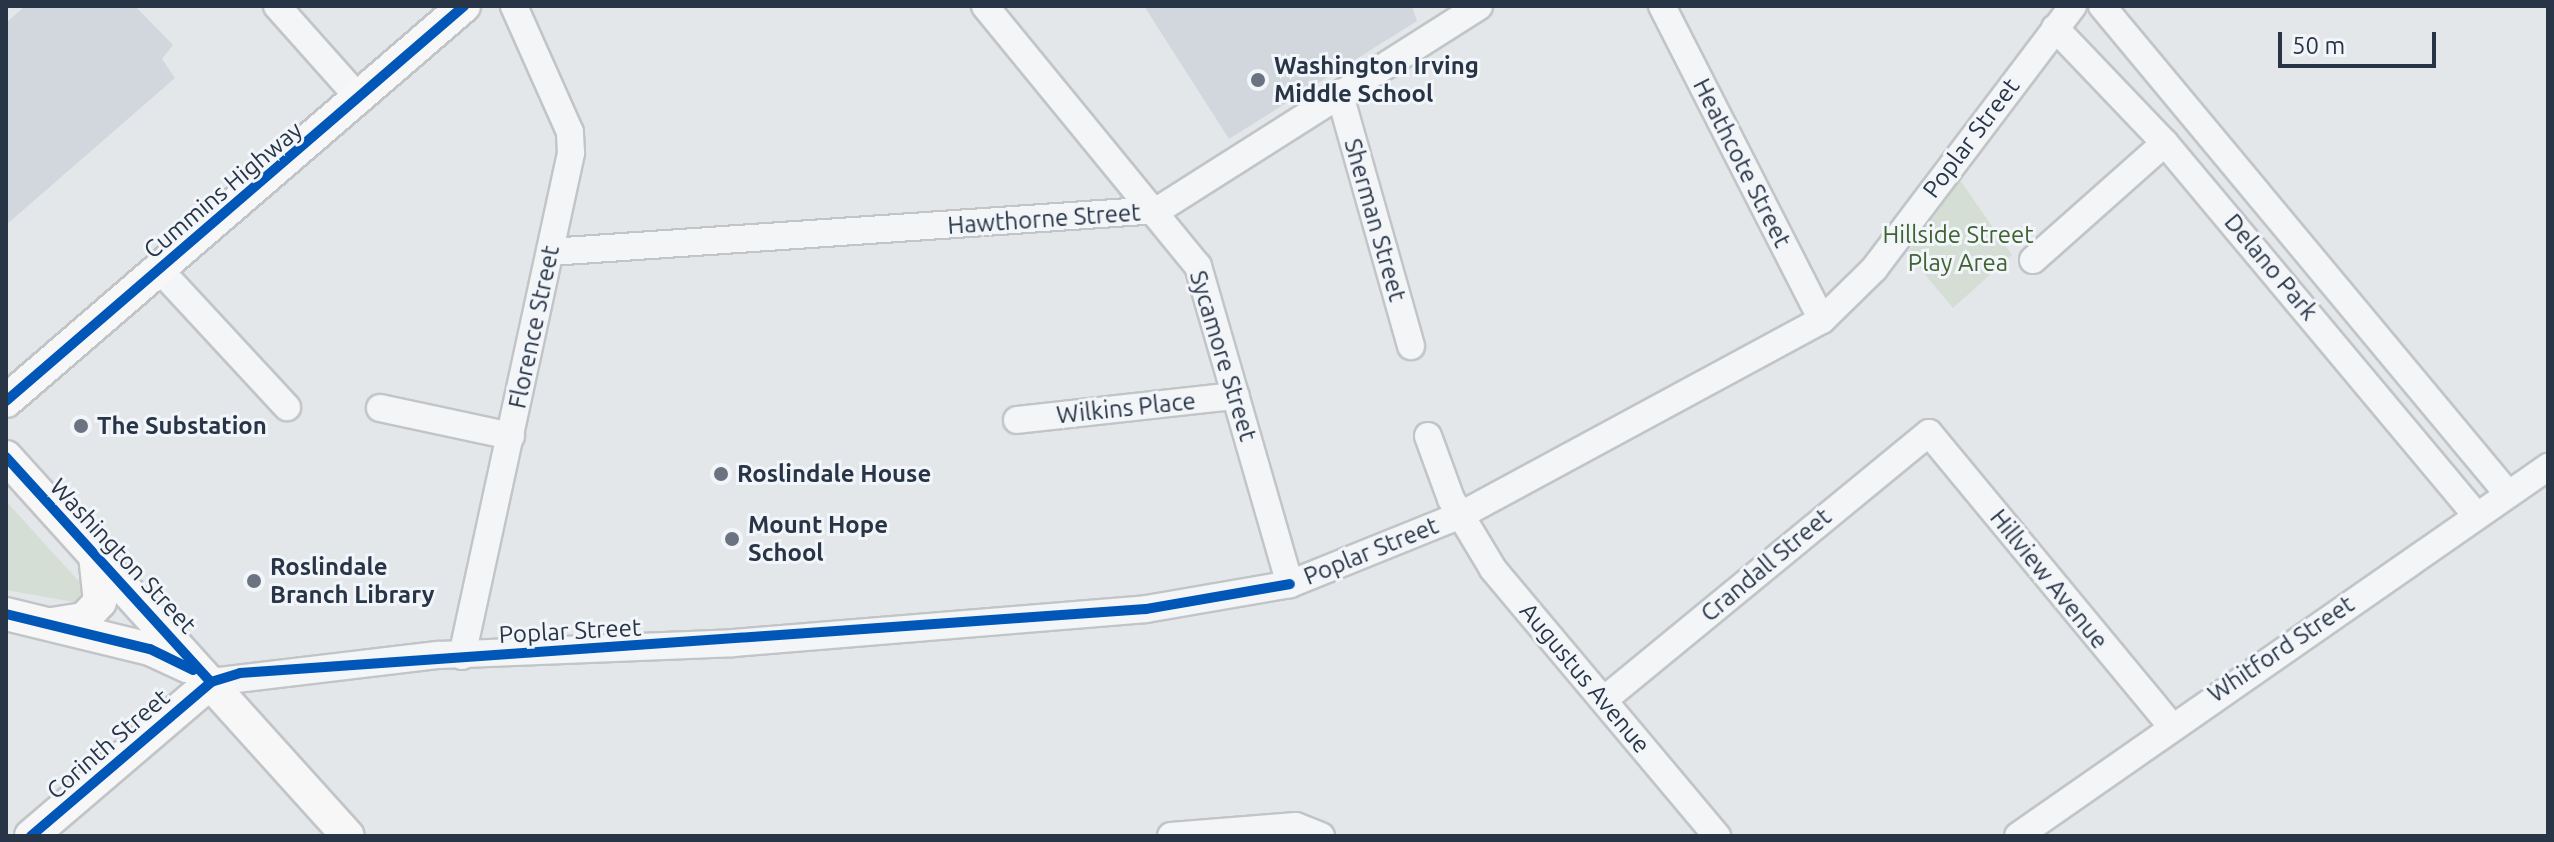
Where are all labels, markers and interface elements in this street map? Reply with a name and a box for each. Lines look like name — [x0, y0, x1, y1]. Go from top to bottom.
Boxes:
scale bar — [2282, 16, 2440, 66]
text: 50 m — [2292, 32, 2345, 59]
place label: Washington Irving Middle School — [1274, 52, 1479, 108]
marker: Washington Irving Middle School — [1249, 71, 1267, 89]
street label: Poplar Street — [1917, 72, 2025, 204]
street label: Heathcote Street — [1687, 74, 1797, 252]
street label: Cummins Highway — [138, 115, 308, 265]
street label: Sherman Street — [1338, 135, 1412, 305]
street label: Hawthorne Street — [947, 198, 1141, 240]
street label: Delano Park — [2218, 208, 2324, 326]
park label: Hillside Street Play Area — [1882, 221, 2034, 277]
street label: Florence Street — [503, 243, 565, 411]
street label: Sycamore Street — [1183, 267, 1263, 445]
street label: Wilkins Place — [1055, 386, 1197, 430]
place label: The Substation — [97, 412, 267, 440]
marker: The Substation — [72, 417, 90, 435]
place label: Roslindale House — [737, 460, 931, 488]
marker: Roslindale House — [712, 465, 730, 483]
street label: Washington Street — [44, 473, 202, 639]
street label: Crandall Street — [1695, 502, 1837, 628]
street label: Hillview Avenue — [1984, 504, 2114, 654]
place label: Mount Hope School — [748, 511, 888, 567]
street label: Poplar Street — [1300, 511, 1442, 591]
marker: Mount Hope School — [723, 530, 741, 548]
place label: Roslindale Branch Library — [270, 553, 434, 609]
marker: Roslindale Branch Library — [245, 572, 263, 590]
street label: Whitford Street — [2203, 590, 2359, 708]
street label: Augustus Avenue — [1514, 597, 1656, 759]
street label: Poplar Street — [498, 613, 642, 649]
street label: Corinth Street — [41, 683, 175, 805]

